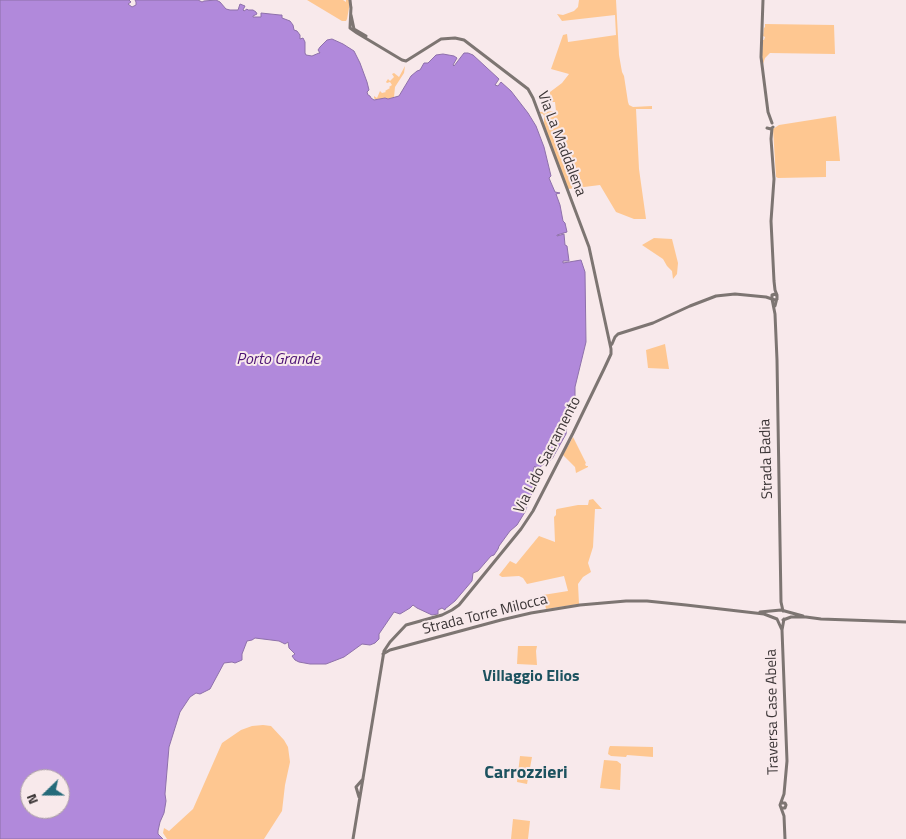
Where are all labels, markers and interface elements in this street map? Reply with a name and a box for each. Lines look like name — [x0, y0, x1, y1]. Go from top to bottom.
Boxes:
street label: Via La Maddalena — [533, 89, 589, 199]
water label: Porto Grande — [236, 350, 320, 370]
street label: Via Lido Sacramento — [511, 394, 585, 516]
street label: Strada Badia — [757, 419, 777, 499]
street label: Strada Torre Milocca — [421, 591, 549, 639]
street label: Traversa Case Abela — [763, 649, 783, 775]
district label: Villaggio Elios — [482, 667, 580, 687]
district label: Carrozzieri — [484, 763, 568, 785]
north arrow — [20, 769, 70, 819]
text: N — [20, 791, 43, 808]

